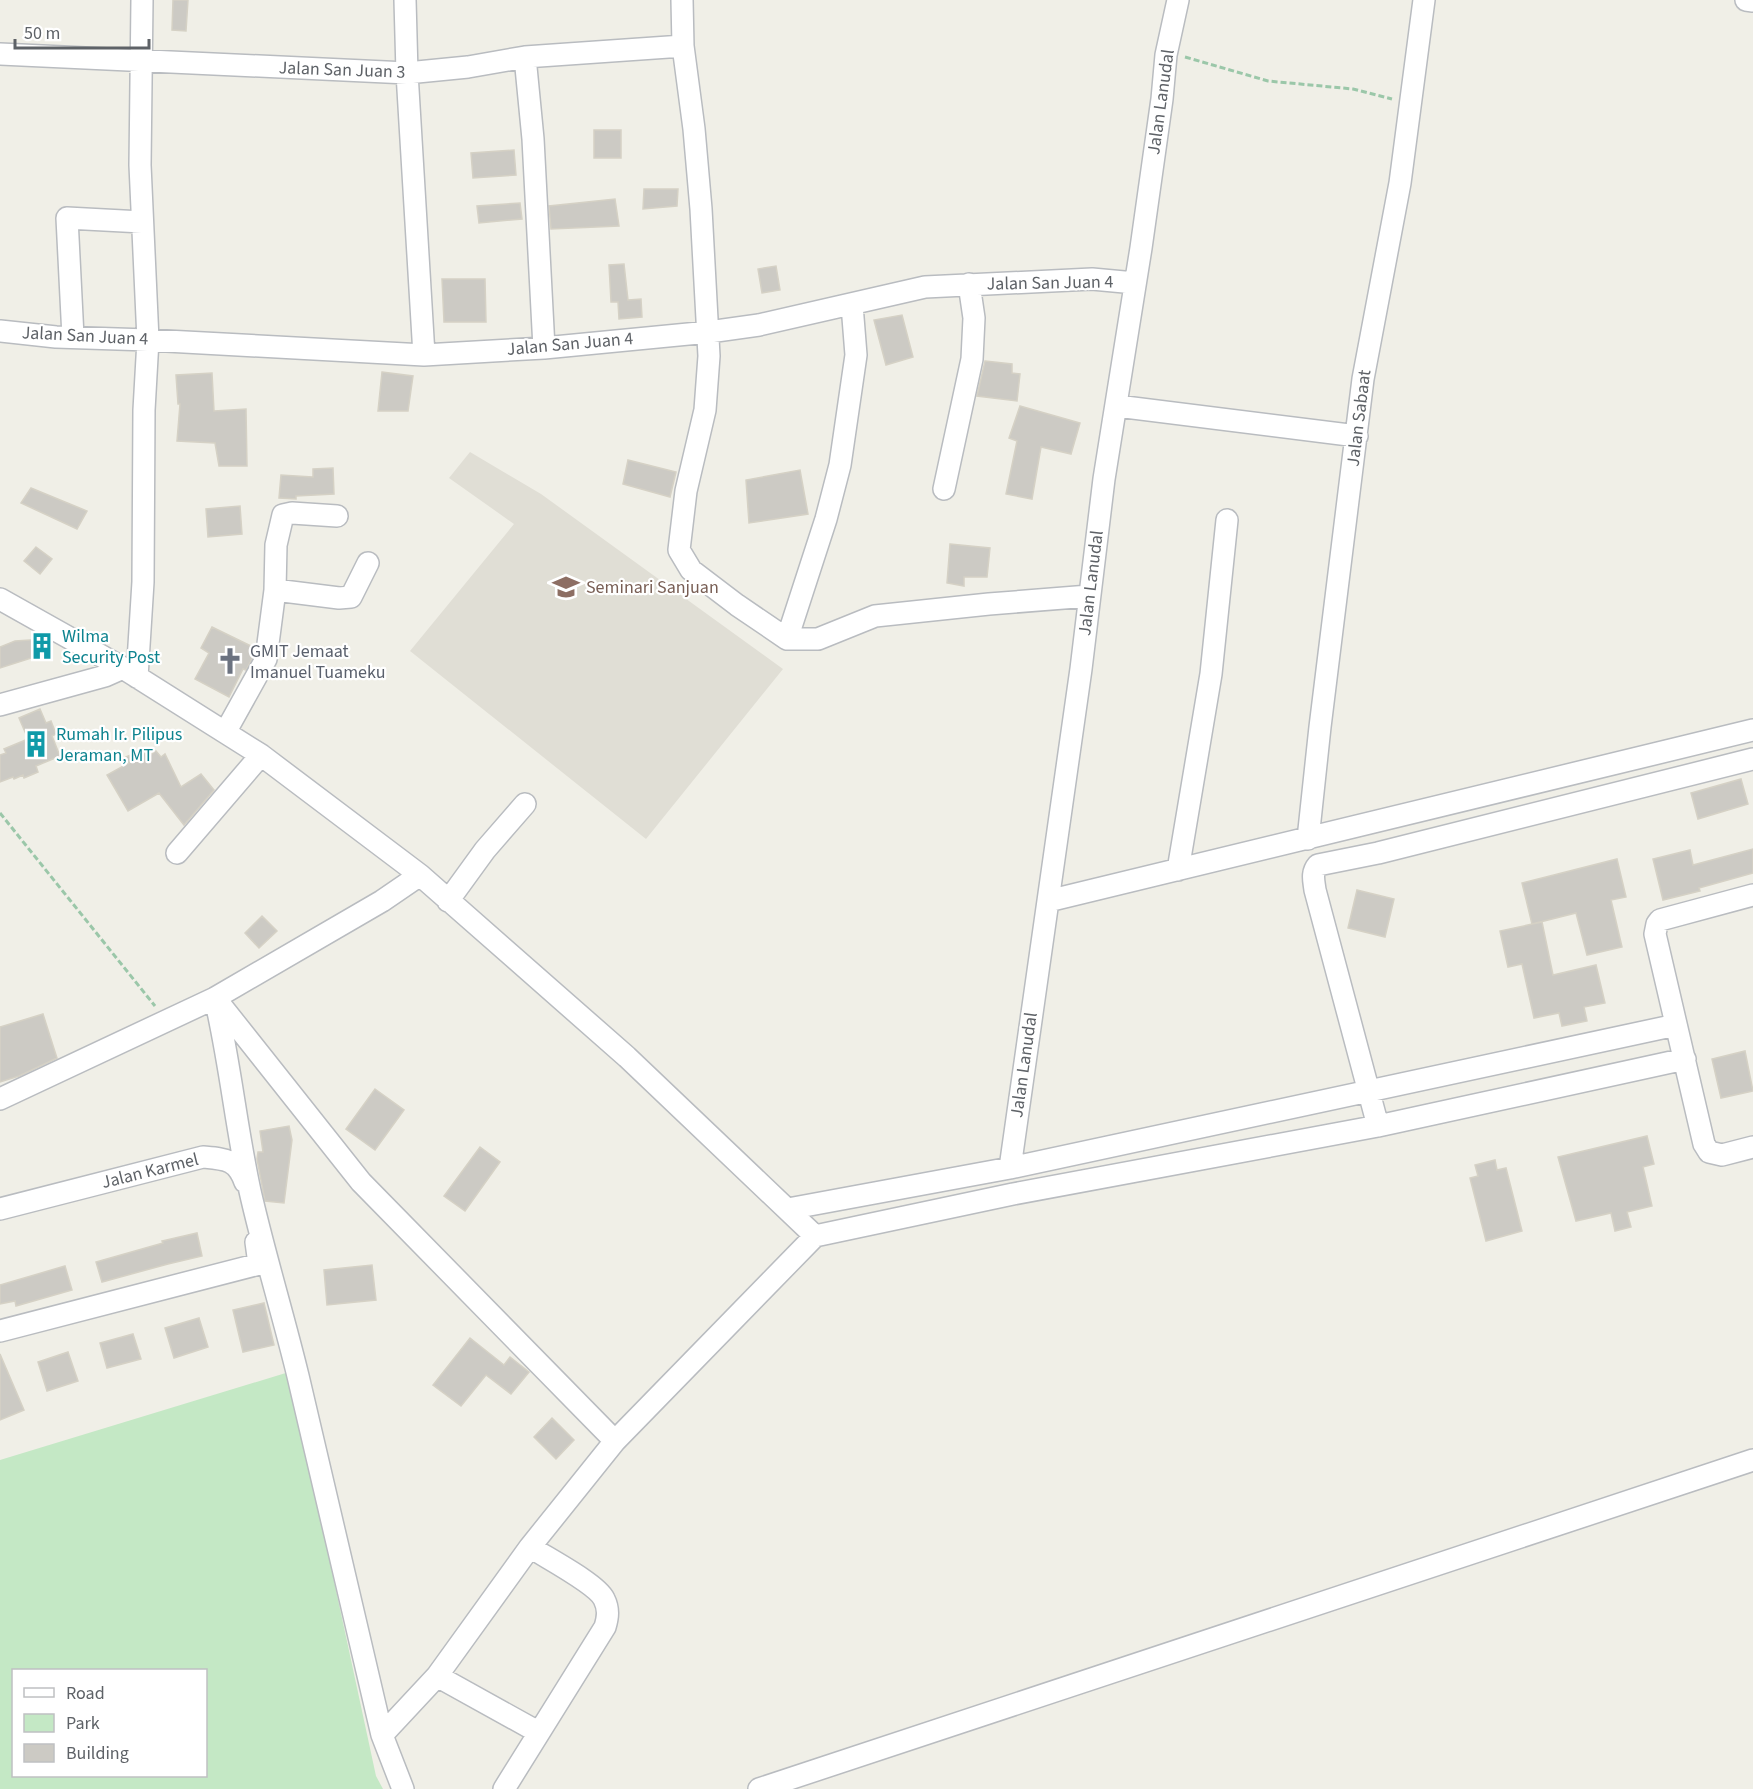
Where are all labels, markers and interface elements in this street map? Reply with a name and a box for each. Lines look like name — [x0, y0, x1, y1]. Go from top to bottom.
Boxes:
scale bar — [15, 12, 148, 50]
text: 50 m — [24, 21, 60, 46]
street label: Jalan Lanudal — [1141, 48, 1181, 156]
street label: Jalan San Juan 3 — [278, 55, 406, 85]
street label: Jalan San Juan 4 — [986, 269, 1114, 297]
street label: Jalan San Juan 4 — [21, 320, 149, 352]
street label: Jalan San Juan 4 — [506, 326, 634, 362]
street label: Jalan Sabaat — [1341, 368, 1377, 468]
street label: Jalan Lanudal — [1072, 529, 1110, 637]
school or university icon: Seminari Sanjuan — [551, 572, 581, 602]
place label: Seminari Sanjuan — [586, 575, 719, 600]
place label: Wilma Security Post — [62, 624, 160, 670]
building icon: Wilma Security Post — [27, 631, 57, 661]
place label: GMIT Jemaat Imanuel Tuameku — [250, 639, 385, 685]
church icon: GMIT Jemaat Imanuel Tuameku — [215, 646, 245, 676]
place label: Rumah Ir. Pilipus Jeraman, MT — [56, 722, 182, 768]
building icon: Rumah Ir. Pilipus Jeraman, MT — [21, 729, 51, 759]
street label: Jalan Lanudal — [1004, 1011, 1044, 1119]
street label: Jalan Karmel — [99, 1147, 201, 1195]
legend — [12, 1669, 207, 1777]
text: Road — [66, 1681, 105, 1706]
text: Park — [66, 1711, 100, 1736]
text: Building — [66, 1741, 129, 1766]

